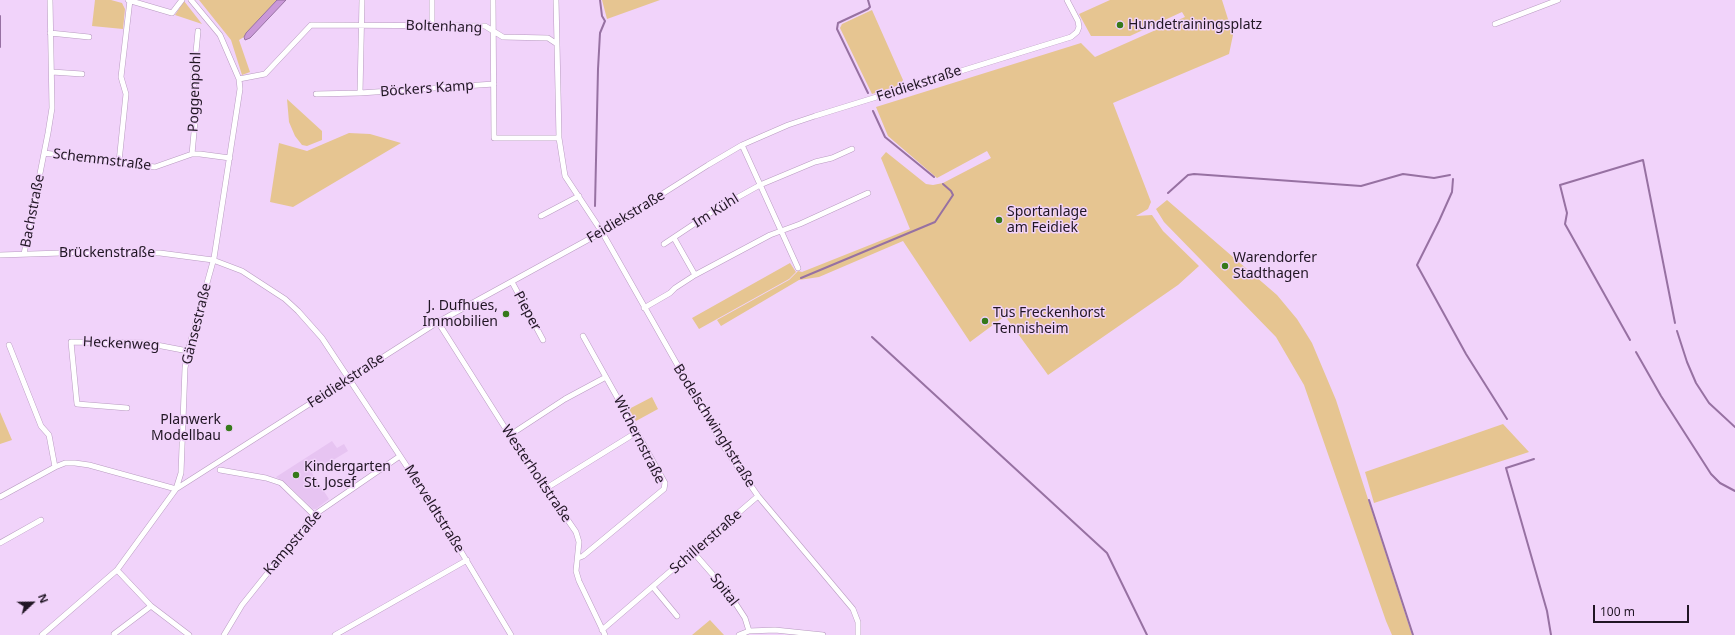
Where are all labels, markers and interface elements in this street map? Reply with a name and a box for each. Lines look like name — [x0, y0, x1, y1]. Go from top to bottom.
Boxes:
street label: Boltenhang — [405, 17, 483, 37]
place label: Hundetrainingsplatz — [1128, 17, 1262, 33]
marker: Hundetrainingsplatz — [1115, 20, 1125, 30]
street label: Poggenpohl — [185, 52, 205, 132]
street label: Feidiekstraße — [874, 62, 964, 106]
street label: Böckers Kamp — [380, 77, 474, 101]
street label: Schemmstraße — [52, 146, 152, 174]
street label: Bachstraße — [18, 173, 48, 249]
street label: Feidiekstraße — [584, 187, 668, 247]
street label: Im Kühl — [690, 190, 742, 232]
place label: Sportanlage am Feidiek — [1007, 204, 1087, 236]
marker: Sportanlage am Feidiek — [994, 215, 1004, 225]
street label: Brückenstraße — [59, 245, 155, 261]
place label: Warendorfer Stadthagen — [1233, 250, 1317, 282]
marker: Warendorfer Stadthagen — [1220, 261, 1230, 271]
street label: Gänsestraße — [179, 282, 215, 366]
street label: Pieper — [510, 288, 544, 334]
place label: J. Dufhues, Immobilien — [423, 298, 498, 330]
place label: Tus Freckenhorst Tennisheim — [993, 305, 1105, 338]
marker: J. Dufhues, Immobilien — [501, 309, 511, 319]
marker: Tus Freckenhorst Tennisheim — [980, 316, 990, 326]
street label: Heckenweg — [82, 334, 160, 354]
street label: Feidiekstraße — [304, 350, 388, 412]
street label: Bodelschwinghstraße — [669, 361, 759, 491]
street label: Wichernstraße — [610, 393, 668, 487]
place label: Planwerk Modellbau — [151, 412, 221, 444]
street label: Westerholtstraße — [497, 422, 575, 526]
marker: Planwerk Modellbau — [224, 423, 234, 433]
place label: Kindergarten St. Josef — [304, 459, 391, 492]
street label: Merveldtstraße — [400, 462, 468, 556]
marker: Kindergarten St. Josef — [291, 470, 301, 480]
street label: Schillerstraße — [667, 506, 745, 578]
street label: Kampstraße — [260, 507, 326, 579]
street label: Spital — [706, 570, 742, 610]
north arrow — [12, 583, 52, 623]
text: N — [35, 591, 52, 605]
scale bar — [1595, 597, 1691, 623]
text: 100 m — [1600, 603, 1635, 620]

